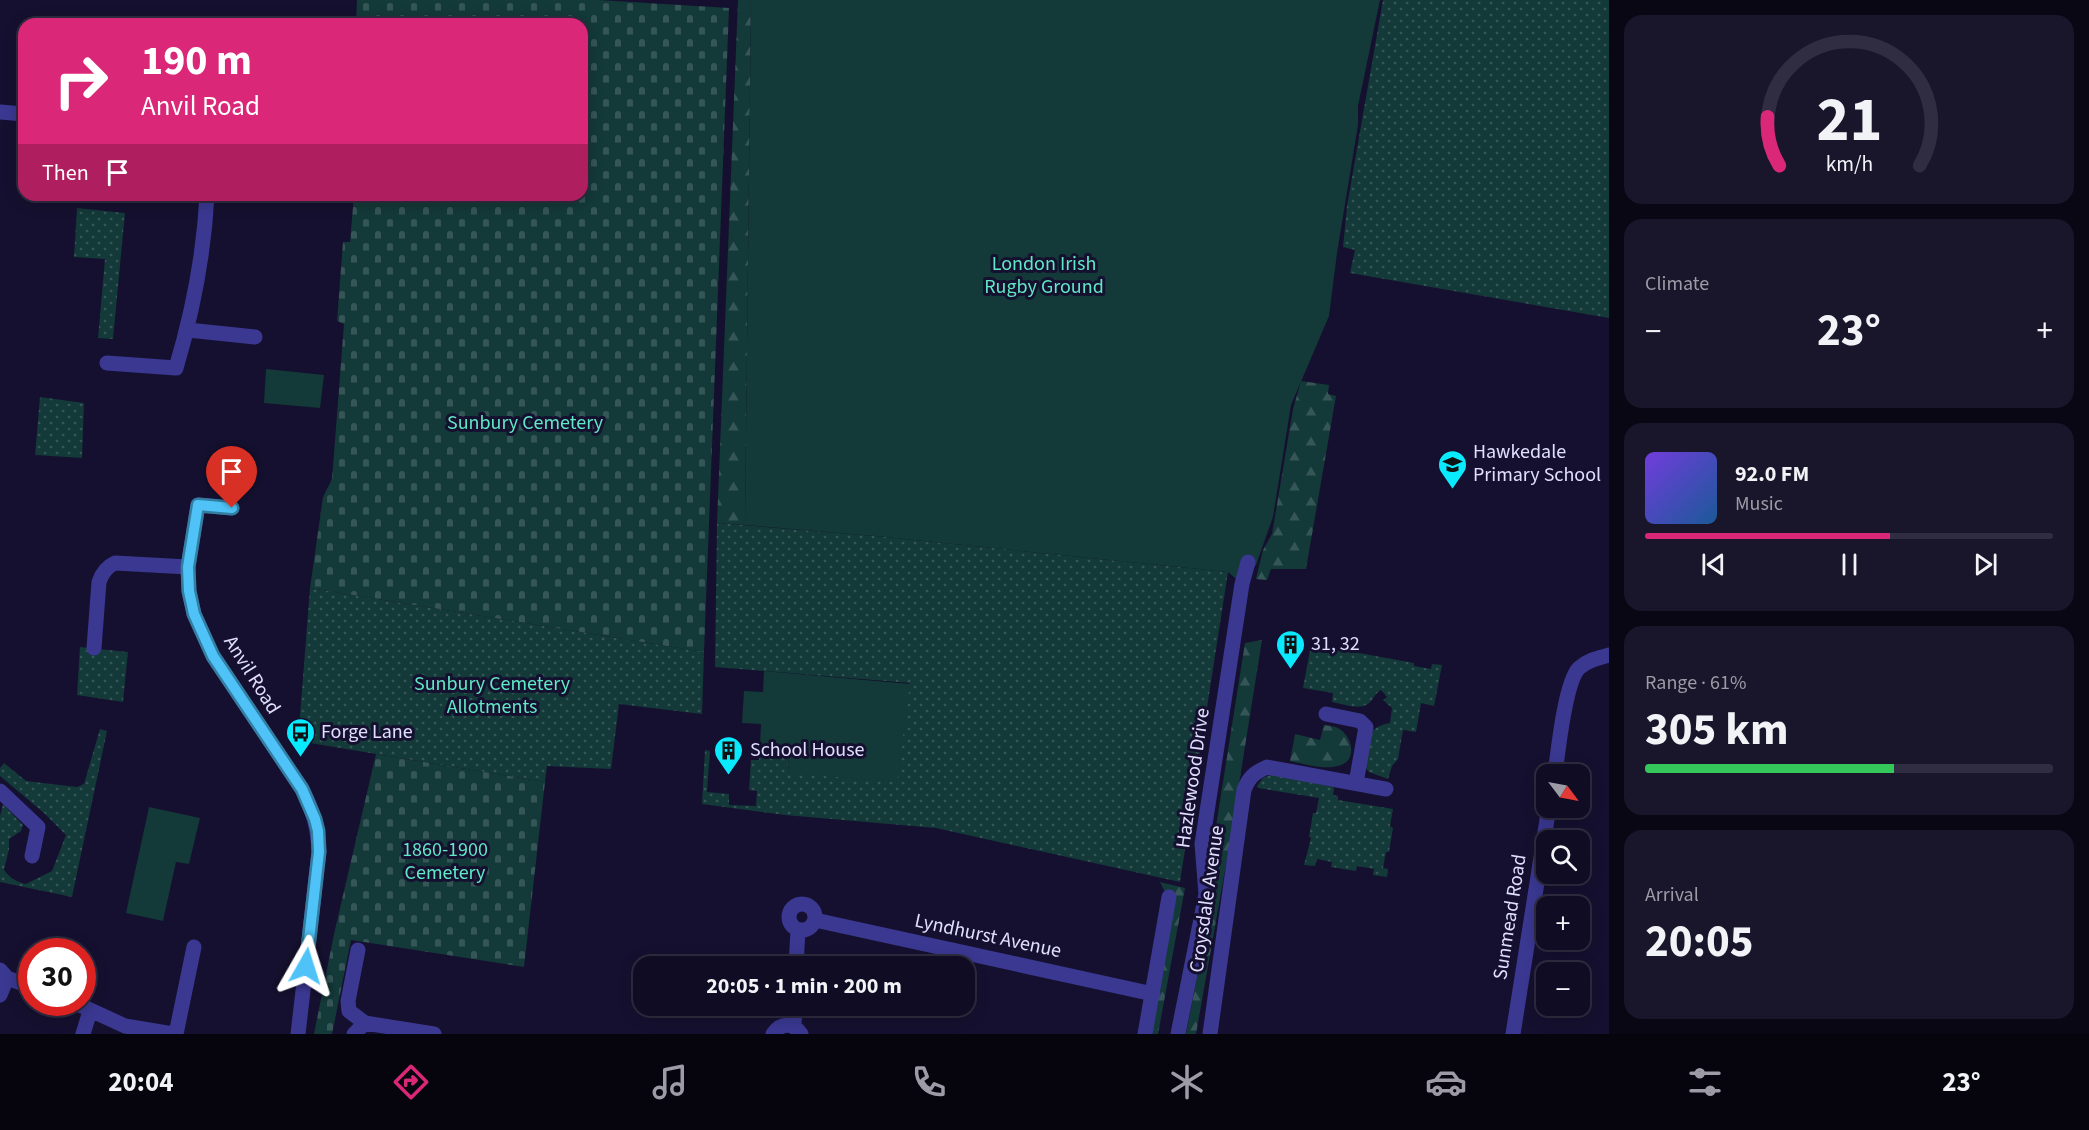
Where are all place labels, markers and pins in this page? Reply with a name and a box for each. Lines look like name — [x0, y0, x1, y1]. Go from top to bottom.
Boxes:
place label: Hawkedale Primary School — [1473, 438, 1601, 489]
pin — [206, 446, 257, 508]
school or university icon: Hawkedale Primary School — [1436, 448, 1468, 490]
building icon: 31, 32 — [1274, 628, 1306, 670]
place label: 31, 32 — [1311, 630, 1360, 658]
bus stop icon: Forge Lane — [284, 716, 316, 758]
place label: Forge Lane — [321, 718, 413, 746]
building icon: School House — [713, 734, 745, 776]
place label: School House — [750, 736, 865, 764]

